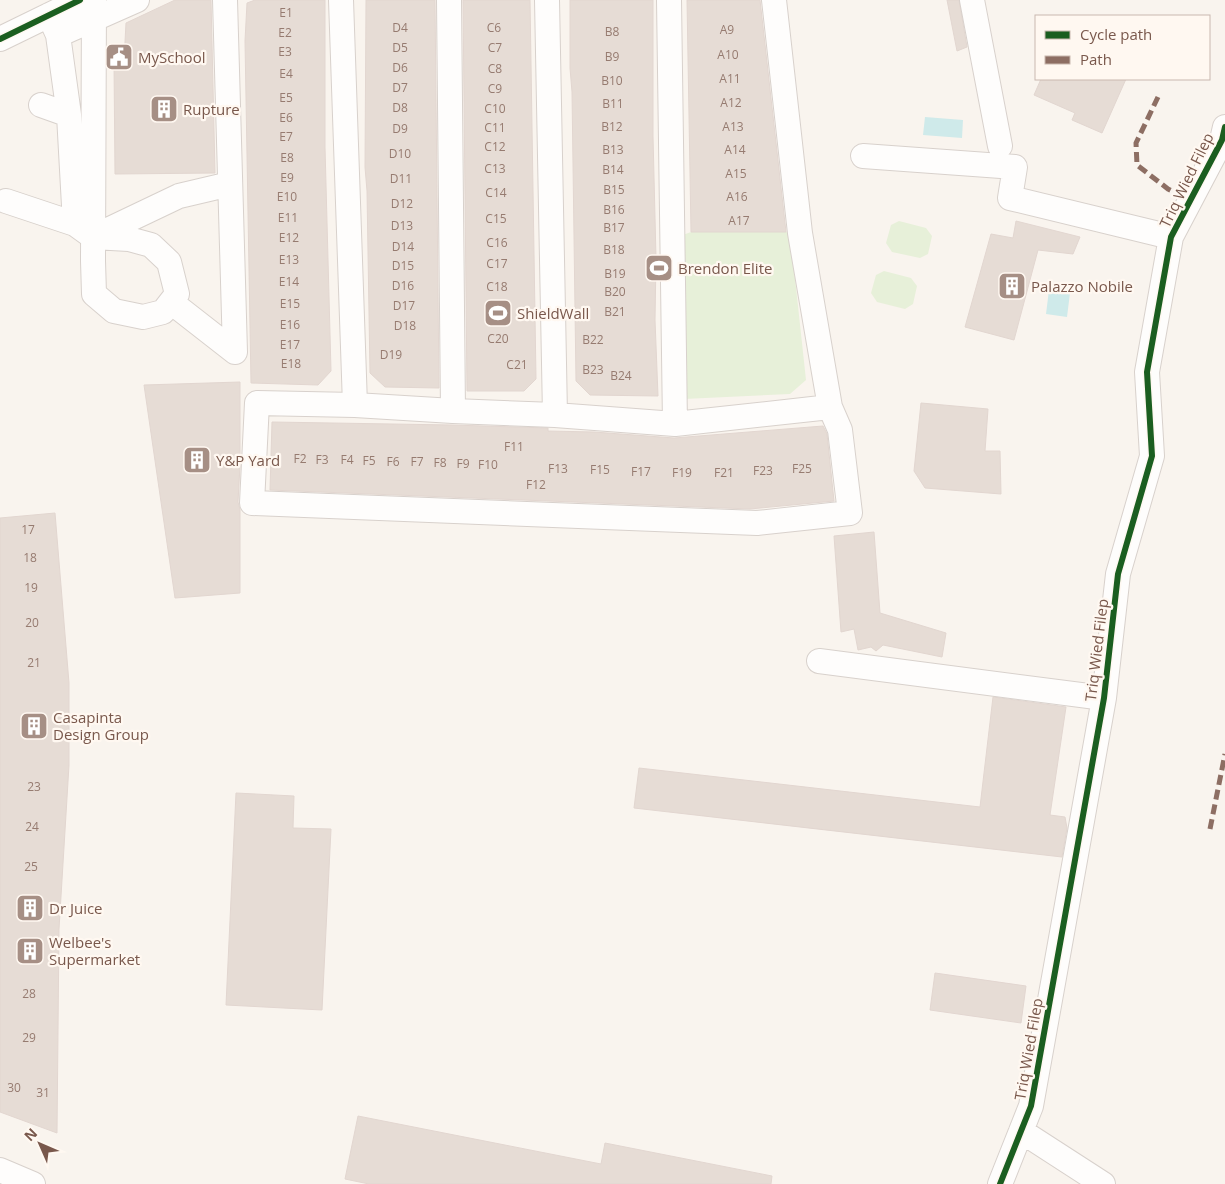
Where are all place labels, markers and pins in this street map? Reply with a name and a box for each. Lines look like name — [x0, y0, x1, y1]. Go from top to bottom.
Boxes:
public building icon: MySchool — [104, 42, 134, 72]
place label: MySchool — [138, 47, 205, 67]
building icon: Rupture — [149, 94, 179, 124]
place label: Rupture — [183, 99, 240, 119]
sports icon: Brendon Elite — [644, 253, 674, 283]
place label: Brendon Elite — [678, 258, 772, 278]
building icon: Palazzo Nobile — [997, 271, 1027, 301]
place label: Palazzo Nobile — [1031, 276, 1133, 296]
sports icon: ShieldWall — [483, 298, 513, 328]
place label: ShieldWall — [517, 303, 589, 323]
building icon: Y&P Yard — [182, 445, 212, 475]
place label: Y&P Yard — [216, 450, 280, 470]
place label: Casapinta Design Group — [53, 707, 149, 744]
building icon: Casapinta Design Group — [19, 711, 49, 741]
building icon: Dr Juice — [15, 893, 45, 923]
place label: Dr Juice — [49, 898, 103, 918]
place label: Welbee's Supermarket — [49, 932, 140, 969]
building icon: Welbee's Supermarket — [15, 936, 45, 966]

